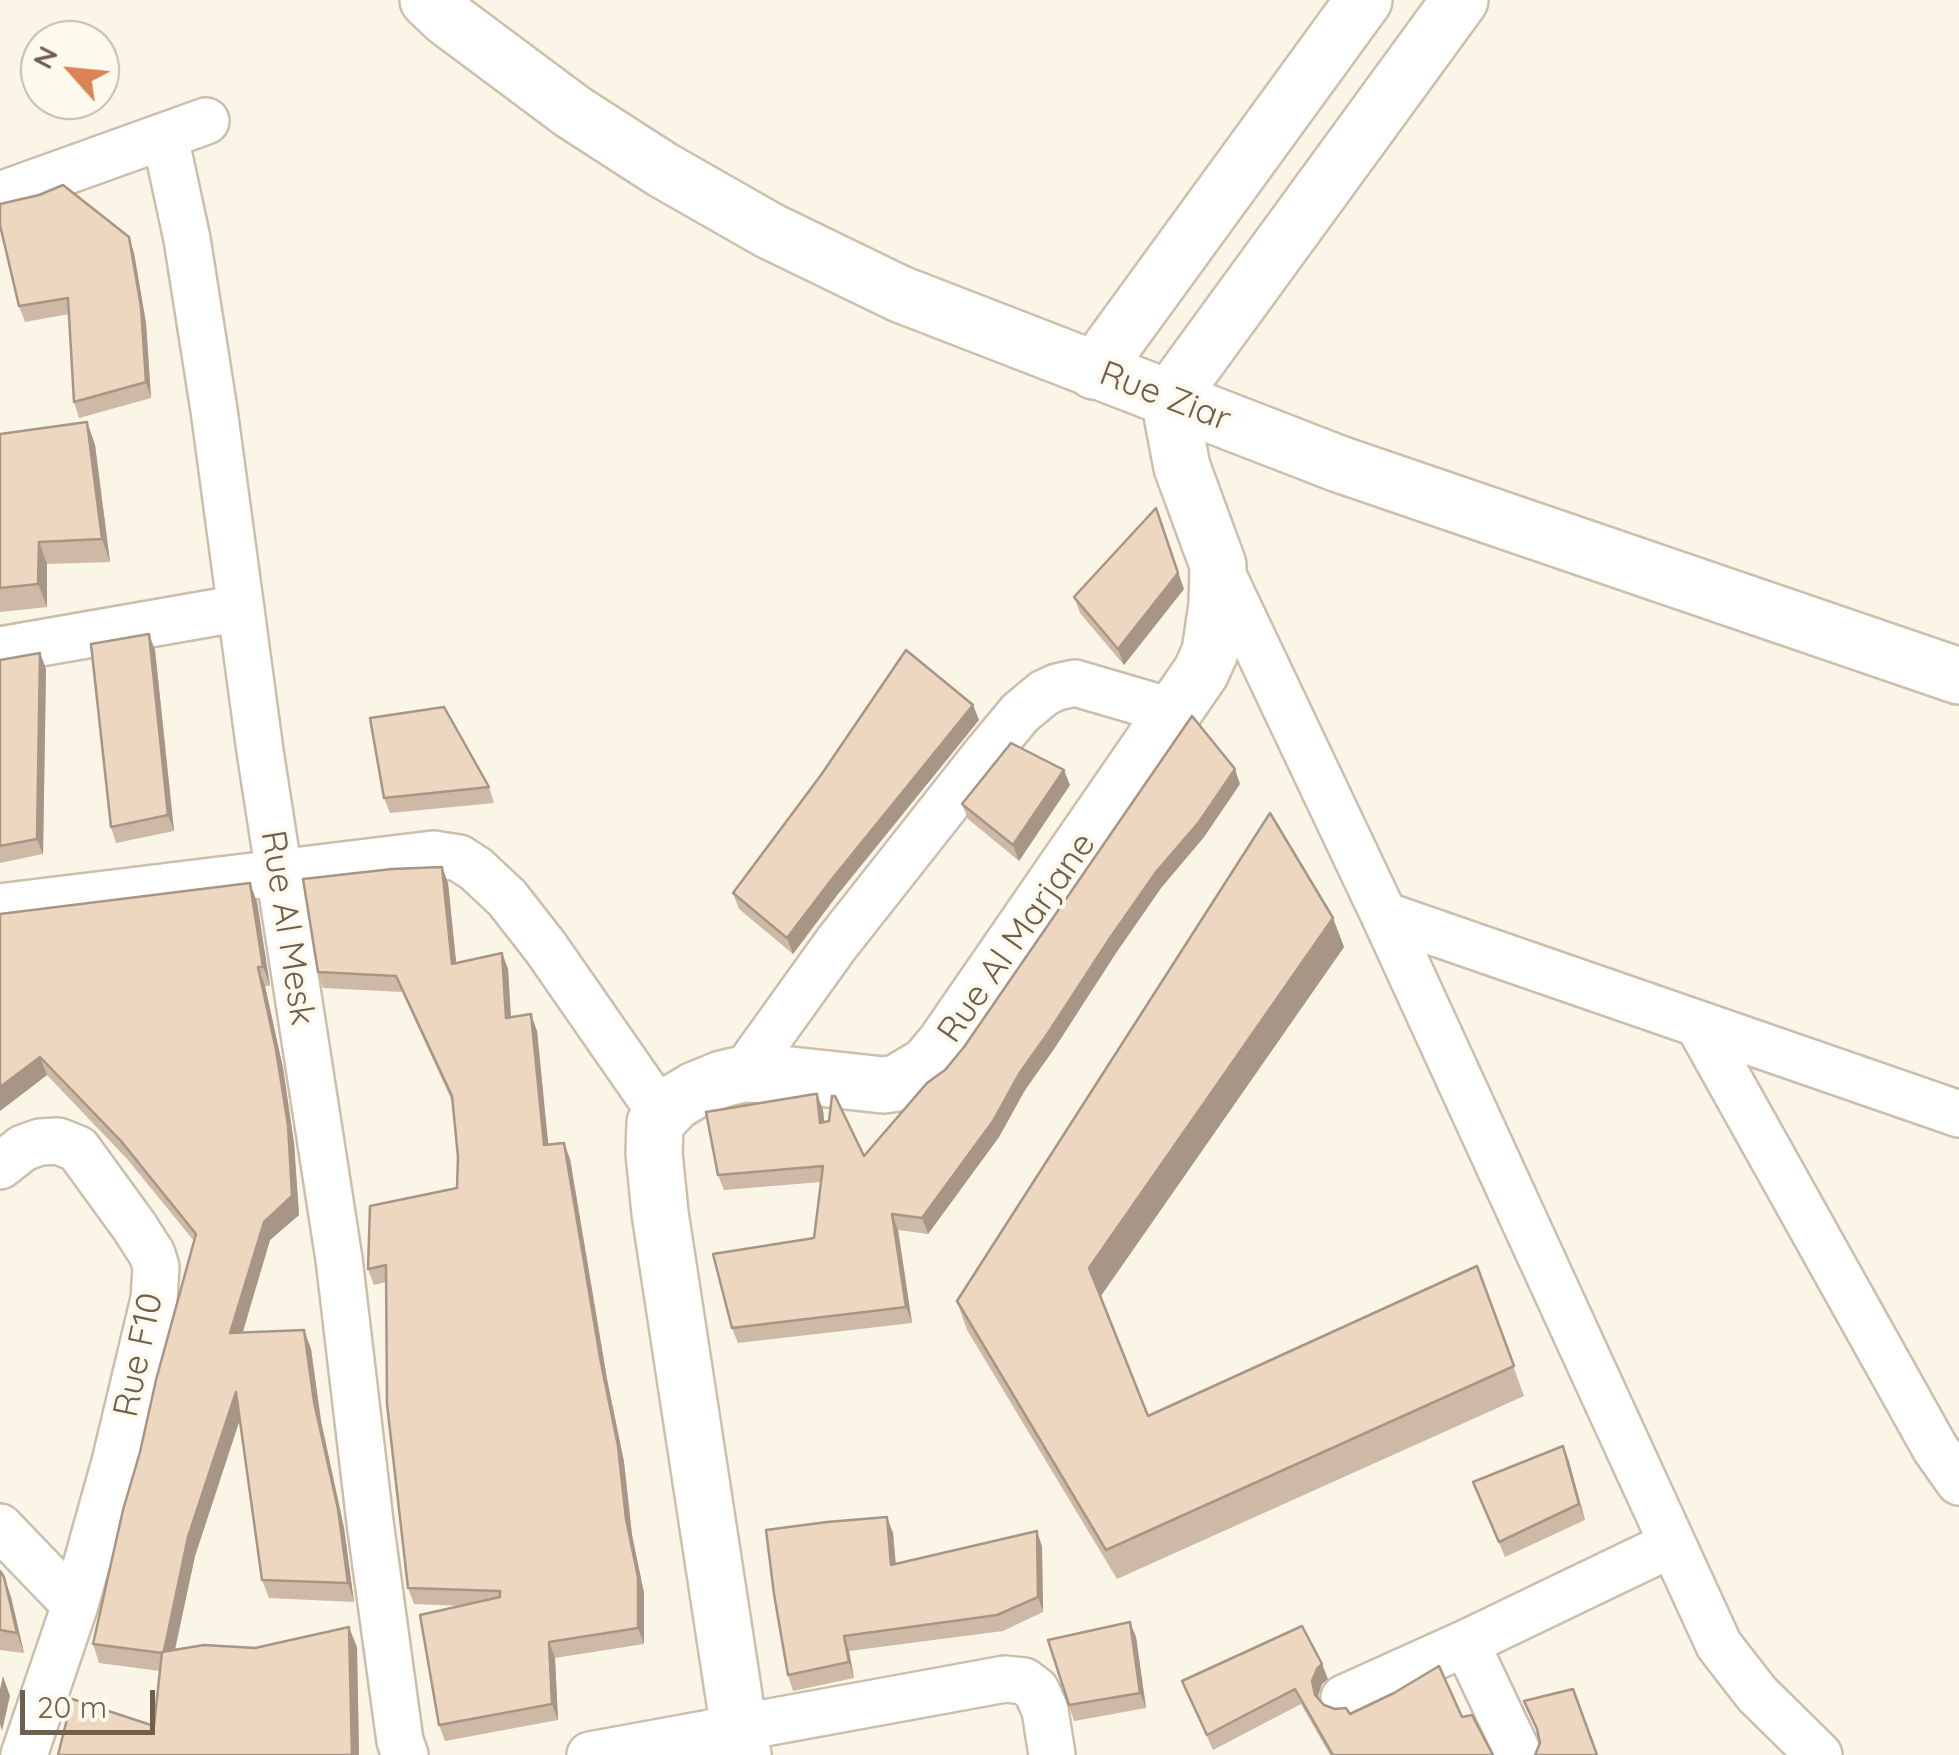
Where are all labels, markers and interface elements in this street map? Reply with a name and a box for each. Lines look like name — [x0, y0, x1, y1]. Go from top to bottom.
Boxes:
north arrow — [20, 20, 120, 120]
text: N — [24, 40, 65, 74]
street label: Rue Ziar — [1093, 353, 1237, 441]
street label: Rue Al Marjane — [929, 825, 1105, 1051]
street label: Rue Al Mesk — [251, 828, 323, 1028]
street label: Rue F10 — [105, 1289, 173, 1421]
scale bar — [25, 1670, 160, 1732]
text: 20 m — [37, 1688, 107, 1726]

